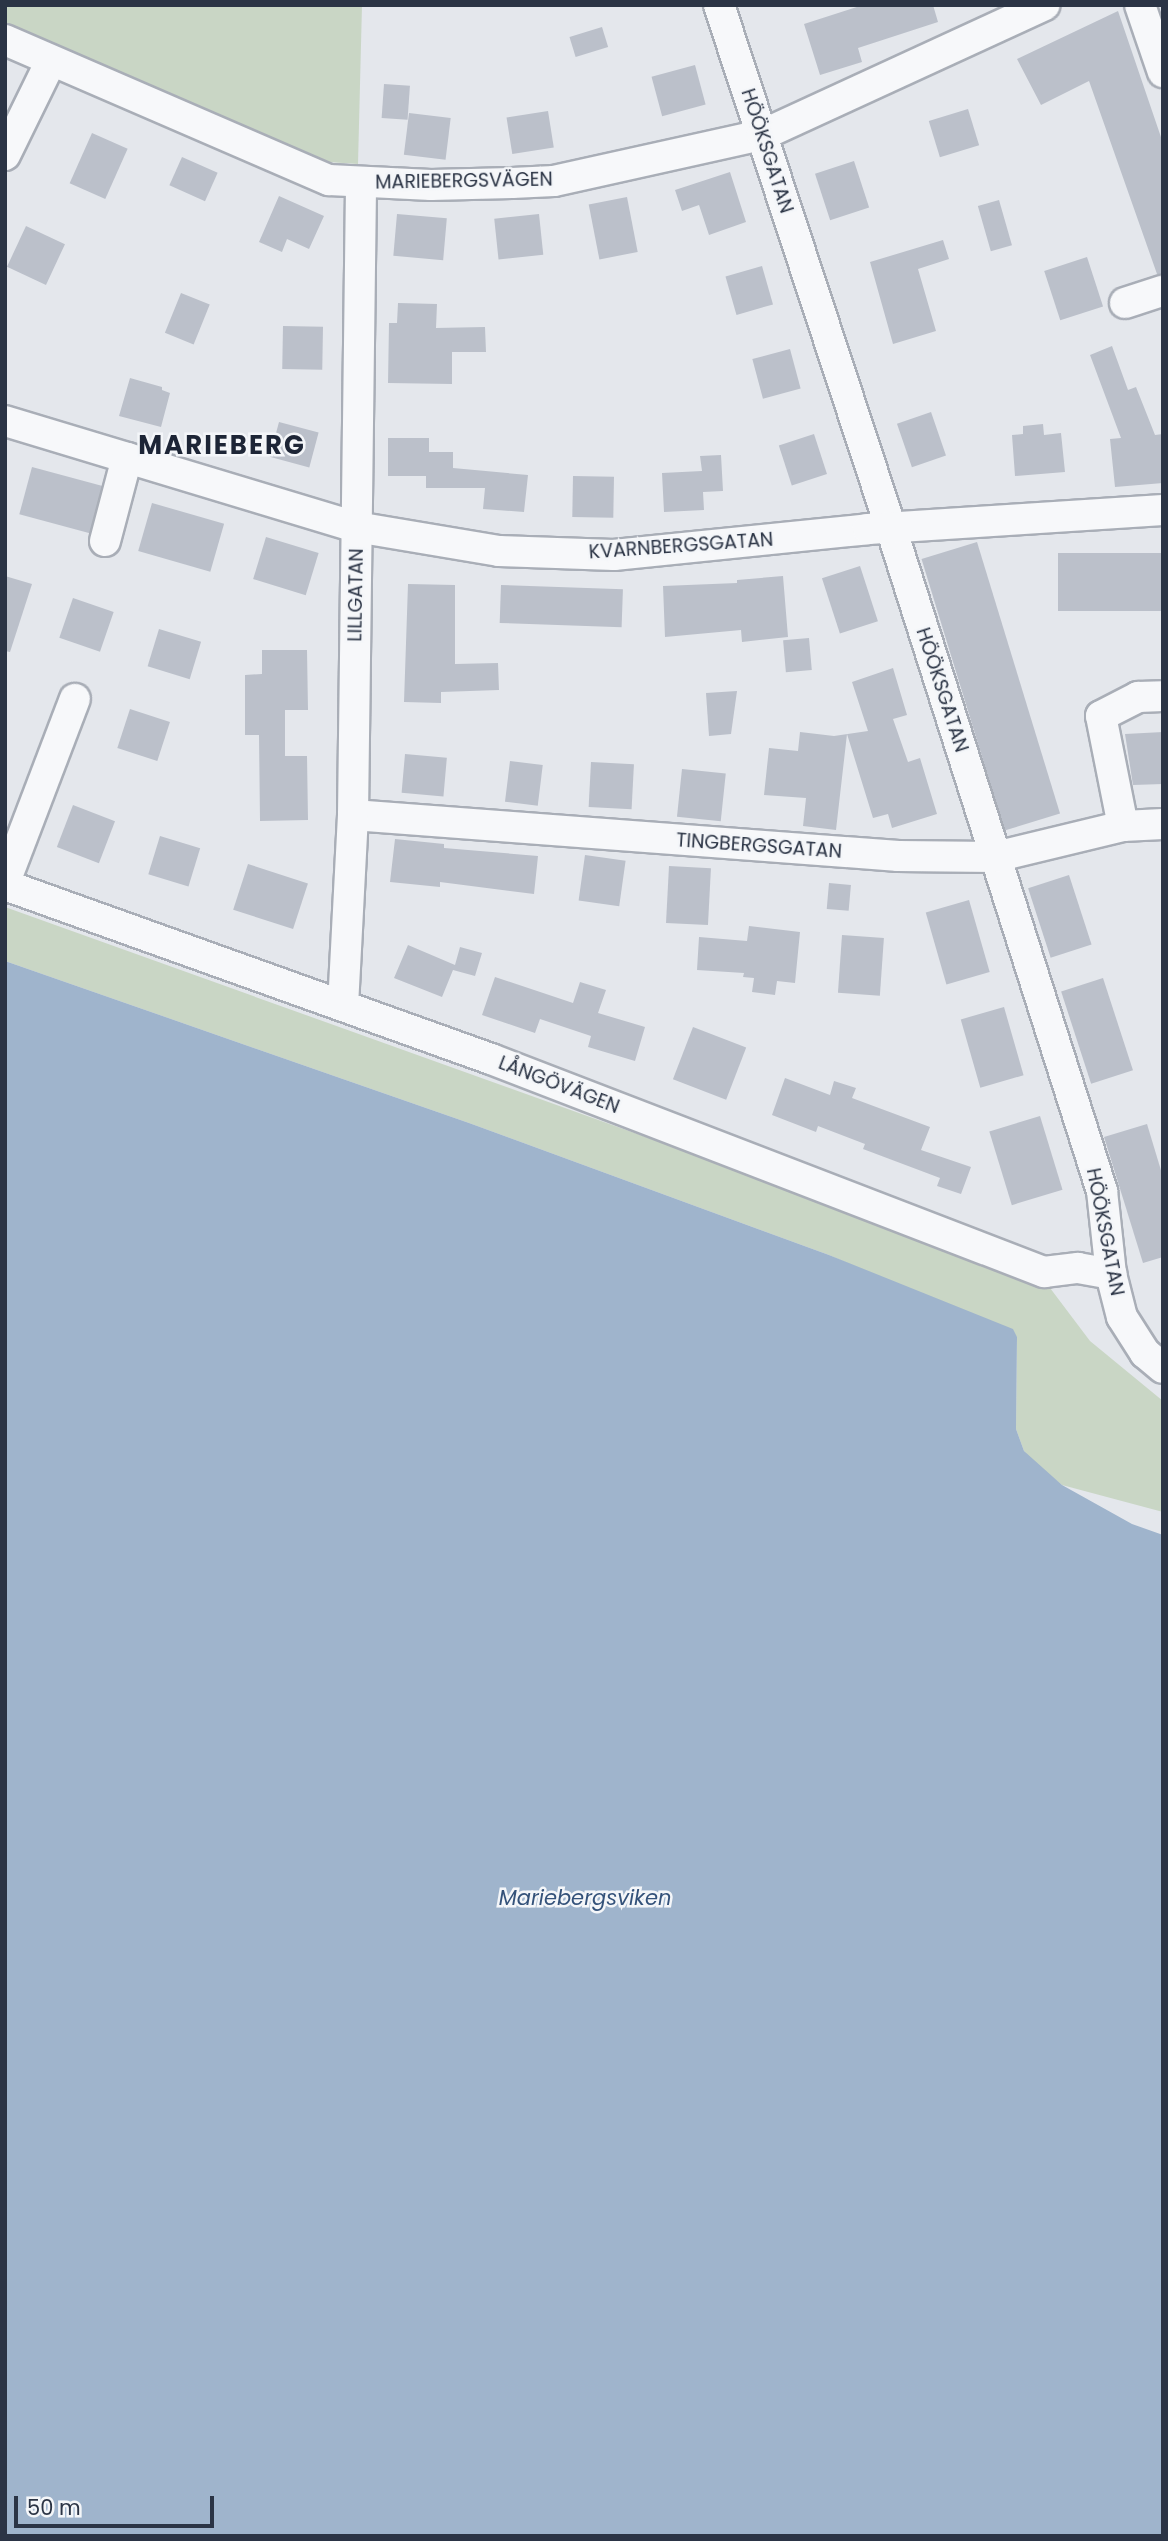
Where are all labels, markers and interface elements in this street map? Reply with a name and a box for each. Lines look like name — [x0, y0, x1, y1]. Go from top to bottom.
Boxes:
street label: HÖÖKSGATAN — [736, 86, 798, 216]
street label: MARIEBERGSVÄGEN — [375, 168, 553, 194]
district label: MARIEBERG — [139, 430, 305, 462]
street label: KVARNBERGSGATAN — [588, 528, 774, 564]
street label: LILLGATAN — [344, 548, 368, 642]
street label: HÖÖKSGATAN — [911, 625, 973, 755]
street label: TINGBERGSGATAN — [675, 829, 843, 863]
street label: LÅNGÖVÄGEN — [495, 1051, 623, 1119]
street label: HÖÖKSGATAN — [1081, 1166, 1129, 1298]
water label: Mariebergsviken — [499, 1885, 671, 1911]
scale bar — [18, 2482, 217, 2526]
text: 50 m — [27, 2493, 81, 2522]

